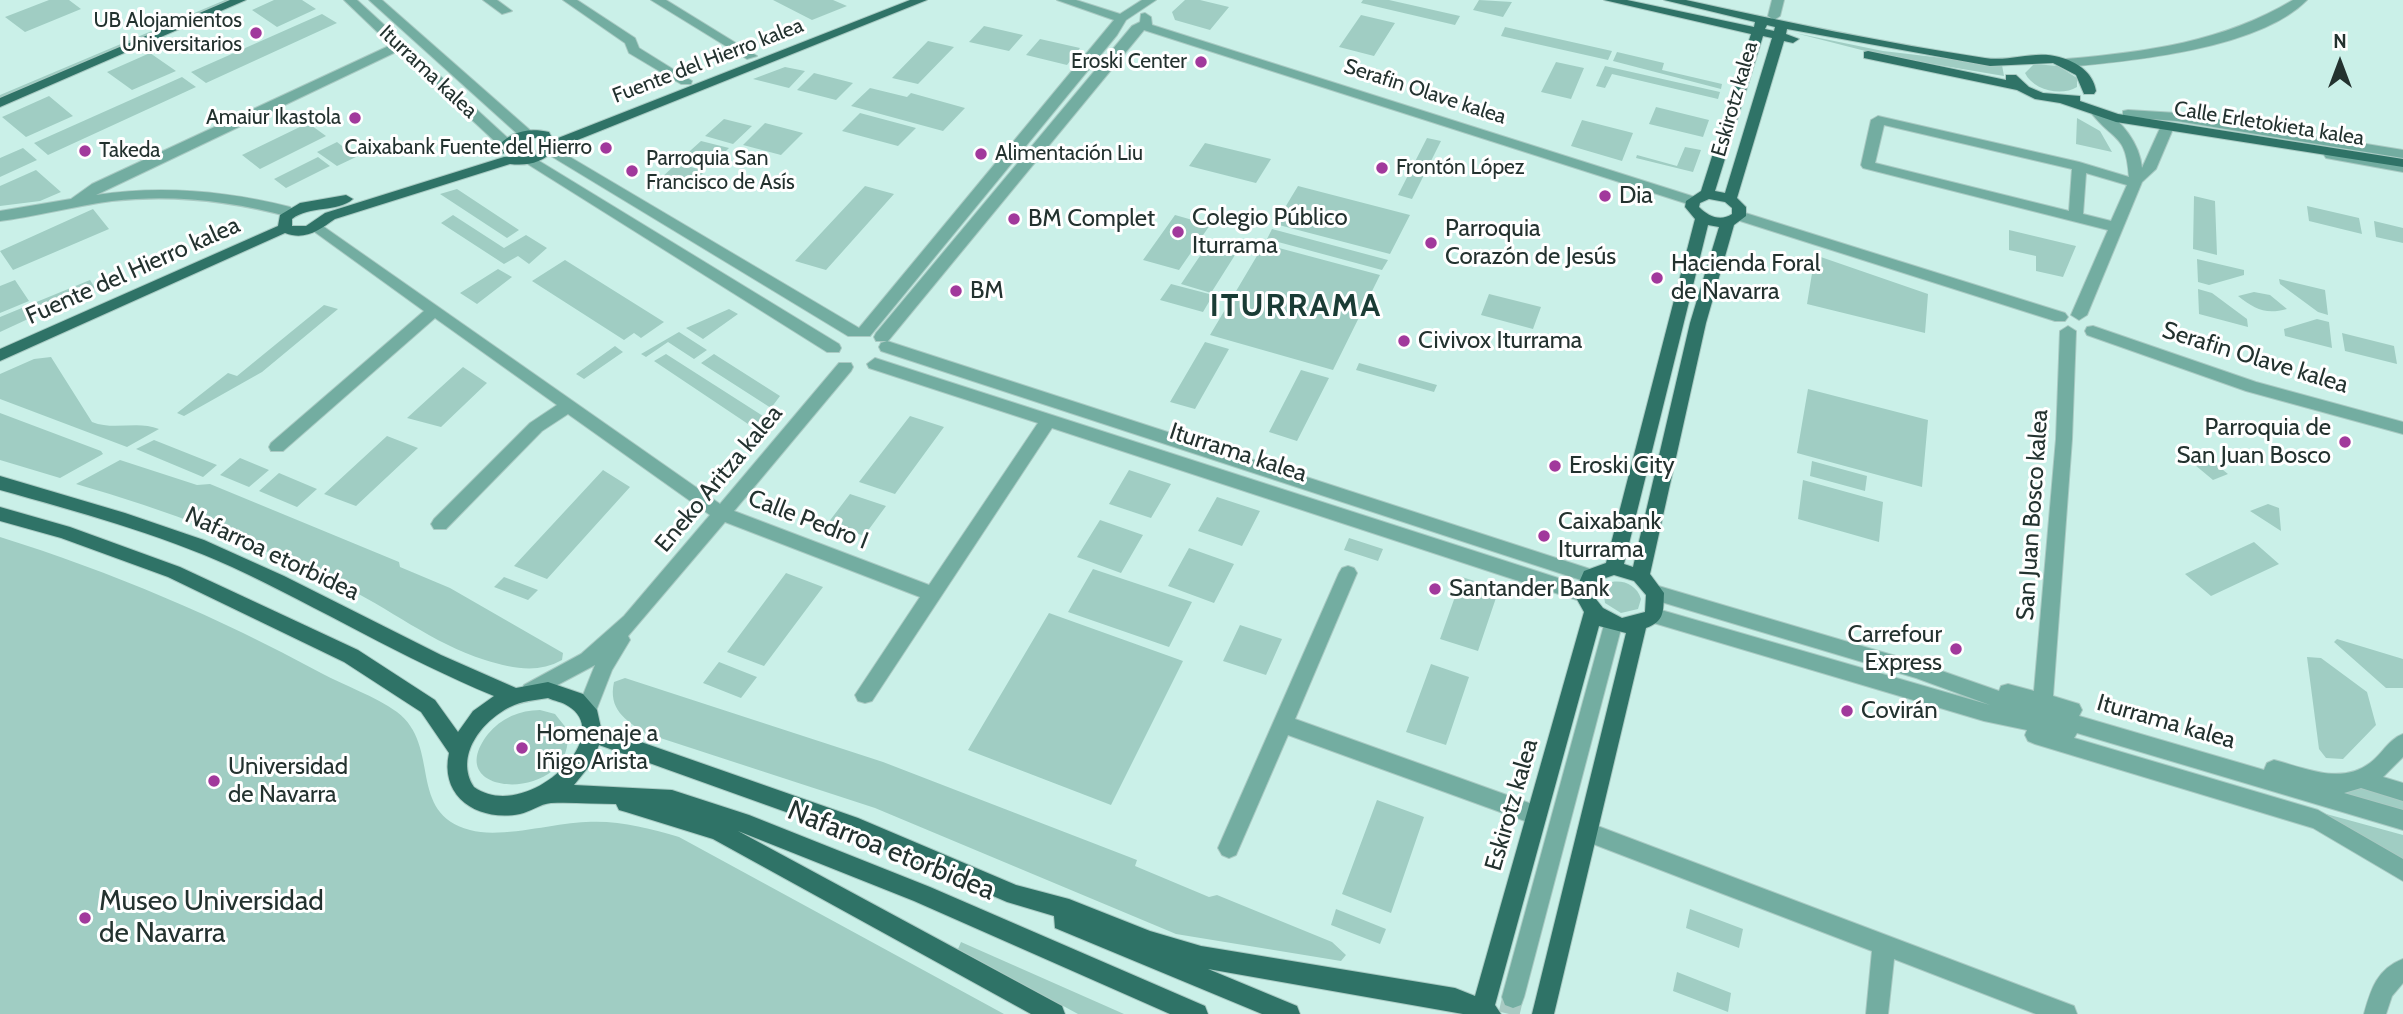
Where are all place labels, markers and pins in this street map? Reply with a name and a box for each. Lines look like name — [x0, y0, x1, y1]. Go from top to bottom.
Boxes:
place label: UB Alojamientos Universitarios — [93, 8, 242, 58]
marker: UB Alojamientos Universitarios — [248, 25, 264, 41]
place label: Eroski Center — [1071, 49, 1187, 75]
marker: Eroski Center — [1193, 54, 1209, 70]
place label: Amaiur Ikastola — [206, 105, 341, 131]
marker: Amaiur Ikastola — [347, 110, 363, 126]
place label: Caixabank Fuente del Hierro — [345, 135, 592, 161]
place label: Takeda — [99, 138, 160, 164]
marker: Caixabank Fuente del Hierro — [598, 140, 614, 156]
place label: Alimentación Liu — [995, 141, 1143, 167]
marker: Takeda — [77, 143, 93, 159]
place label: Parroquia San Francisco de Asís — [646, 146, 795, 196]
marker: Alimentación Liu — [973, 146, 989, 162]
place label: Frontón López — [1396, 155, 1525, 181]
marker: Frontón López — [1374, 160, 1390, 176]
marker: Parroquia San Francisco de Asís — [624, 163, 640, 179]
place label: Dia — [1619, 182, 1653, 210]
marker: Dia — [1597, 188, 1613, 204]
place label: Colegio Público Iturrama — [1192, 204, 1348, 260]
place label: BM Complet — [1028, 205, 1155, 233]
marker: BM Complet — [1006, 211, 1022, 227]
place label: Parroquia Corazón de Jesús — [1445, 215, 1616, 271]
marker: Colegio Público Iturrama — [1170, 224, 1186, 240]
marker: Parroquia Corazón de Jesús — [1423, 235, 1439, 251]
place label: Hacienda Foral de Navarra — [1671, 250, 1820, 306]
marker: Hacienda Foral de Navarra — [1649, 270, 1665, 286]
place label: BM — [970, 277, 1004, 305]
marker: BM — [948, 283, 964, 299]
place label: Civivox Iturrama — [1418, 327, 1582, 355]
marker: Civivox Iturrama — [1396, 333, 1412, 349]
place label: Parroquia de San Juan Bosco — [2176, 414, 2331, 470]
marker: Parroquia de San Juan Bosco — [2337, 434, 2353, 450]
place label: Eroski City — [1569, 452, 1675, 480]
marker: Eroski City — [1547, 458, 1563, 474]
place label: Caixabank Iturrama — [1558, 508, 1661, 564]
marker: Caixabank Iturrama — [1536, 528, 1552, 544]
place label: Santander Bank — [1449, 575, 1609, 603]
marker: Santander Bank — [1427, 581, 1443, 597]
place label: Carrefour Express — [1847, 621, 1942, 677]
marker: Carrefour Express — [1948, 641, 1964, 657]
place label: Covirán — [1861, 697, 1938, 725]
marker: Covirán — [1839, 703, 1855, 719]
place label: Homenaje a Iñigo Arista — [536, 720, 658, 776]
marker: Homenaje a Iñigo Arista — [514, 740, 530, 756]
place label: Universidad de Navarra — [228, 753, 348, 809]
marker: Universidad de Navarra — [206, 773, 222, 789]
place label: Museo Universidad de Navarra — [99, 885, 324, 951]
marker: Museo Universidad de Navarra — [77, 910, 93, 926]

